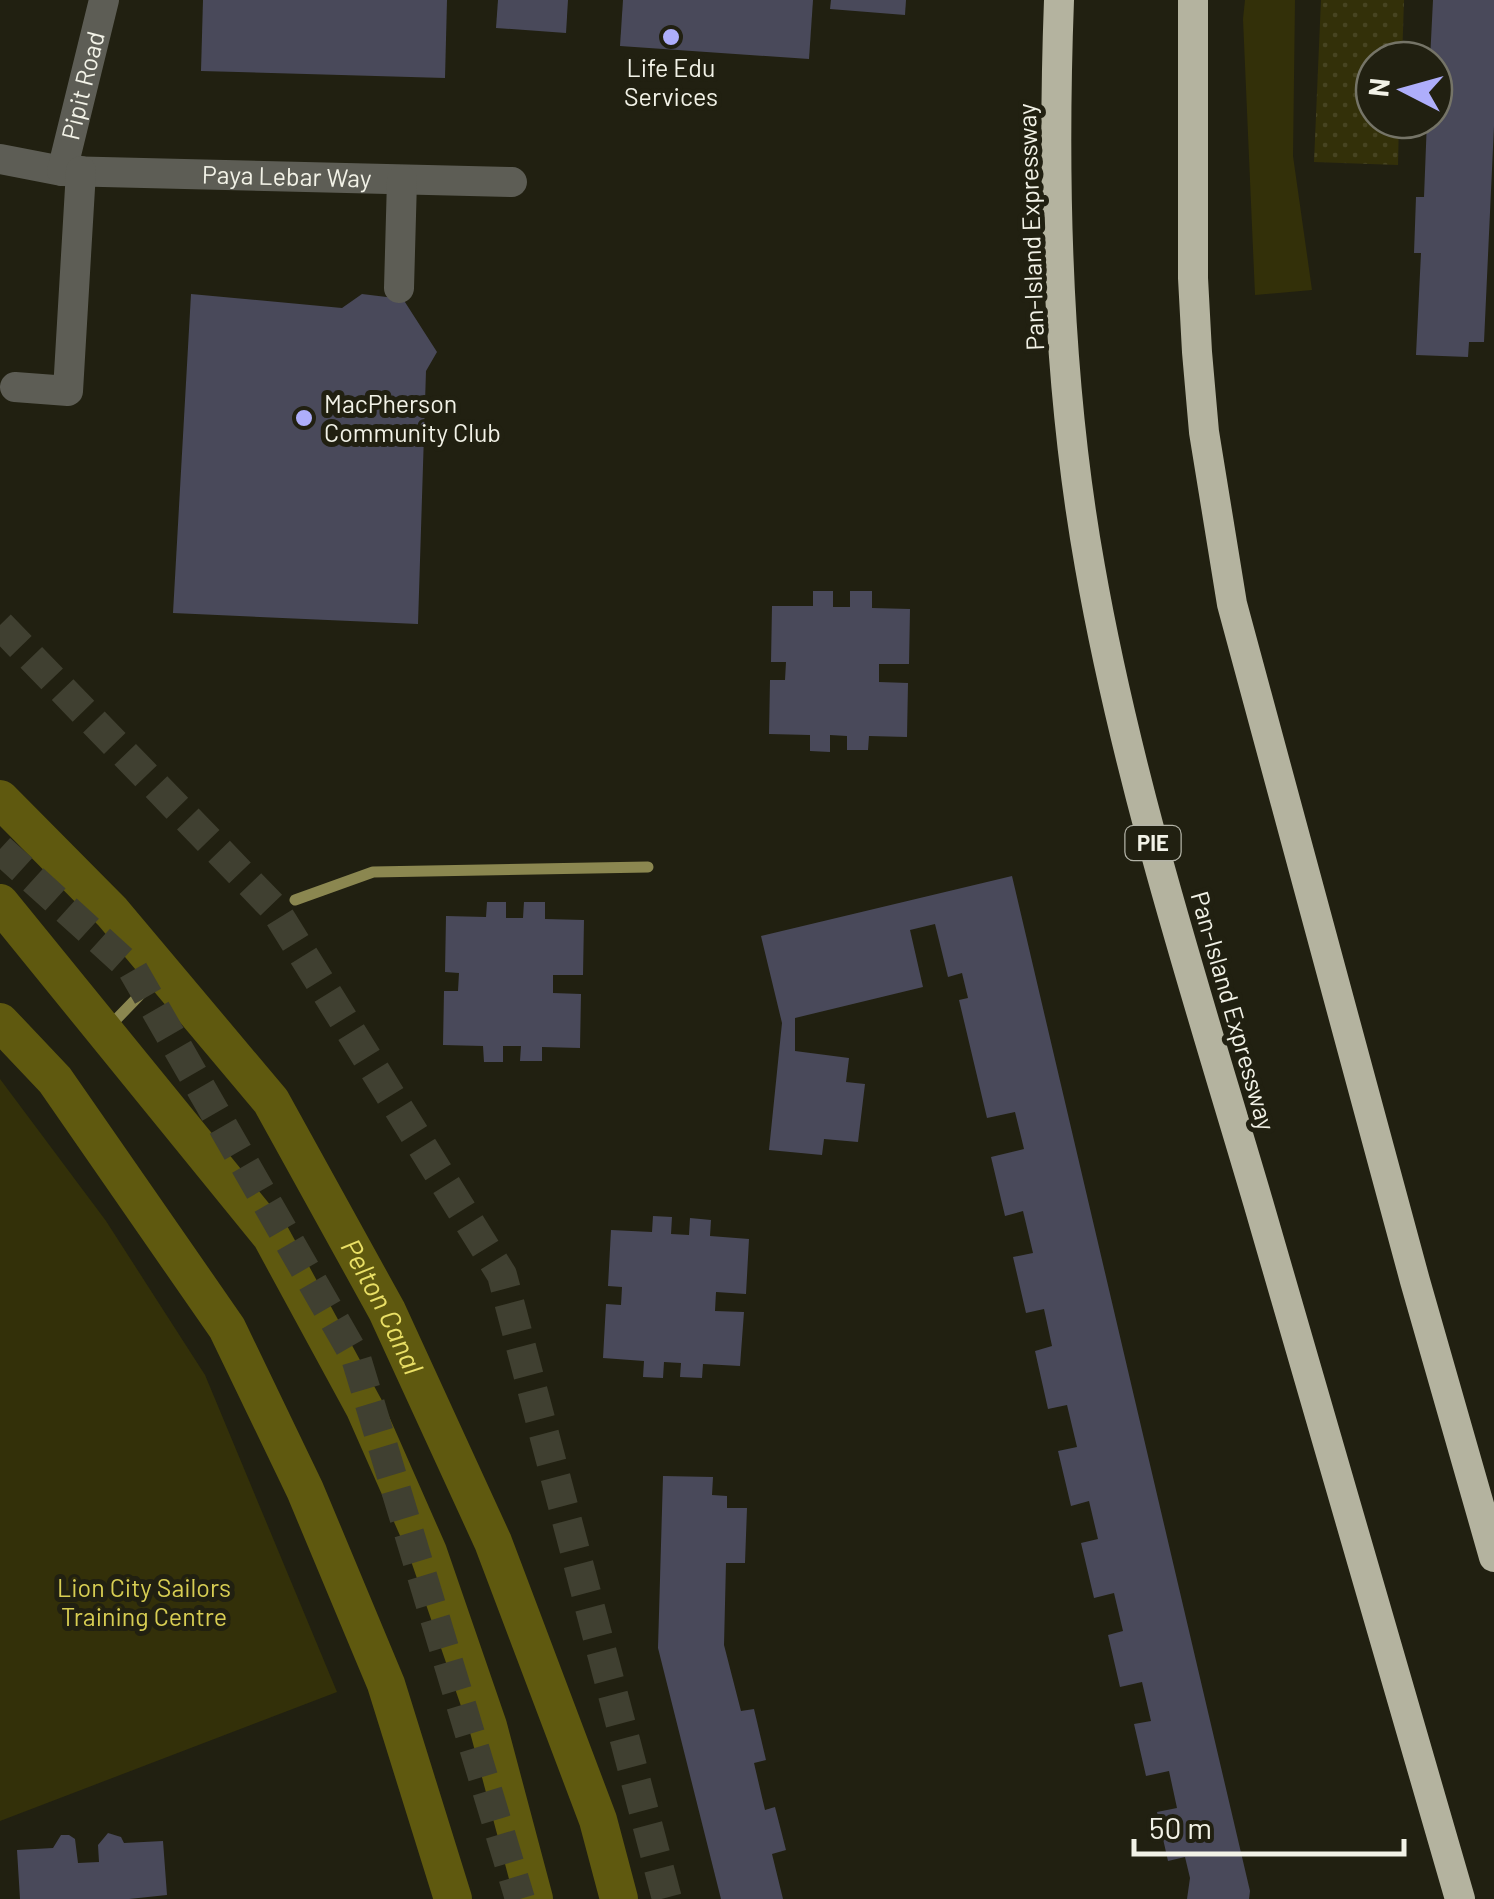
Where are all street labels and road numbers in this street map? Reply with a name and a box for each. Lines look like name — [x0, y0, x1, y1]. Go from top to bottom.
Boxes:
street label: Pipit Road — [54, 28, 110, 143]
street label: Pan-Island Expressway — [1011, 103, 1049, 351]
street label: Paya Lebar Way — [202, 158, 372, 193]
road number: PIE — [1126, 826, 1180, 860]
street label: Pan-Island Expressway — [1185, 888, 1282, 1134]

